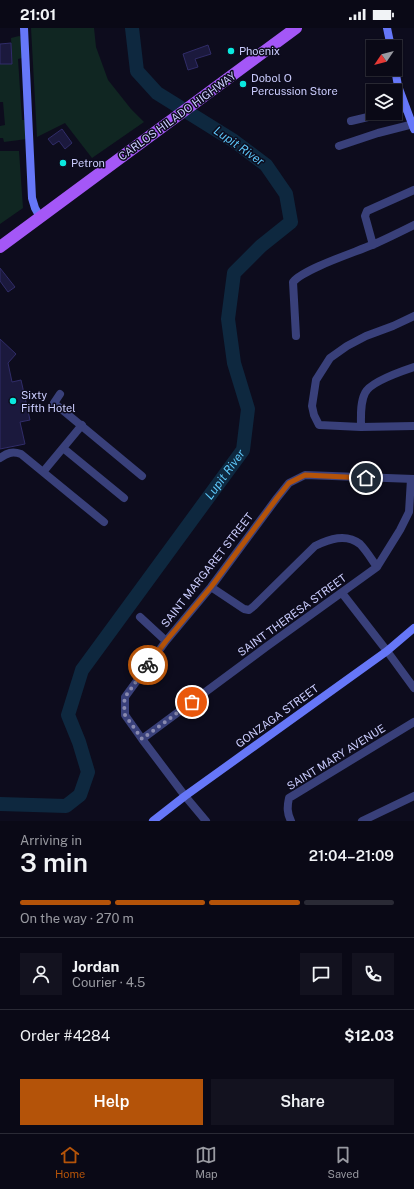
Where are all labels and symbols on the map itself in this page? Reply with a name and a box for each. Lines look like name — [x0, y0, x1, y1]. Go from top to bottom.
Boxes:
north arrow — [366, 40, 402, 76]
place label: Phoenix — [239, 45, 280, 57]
marker: Phoenix — [226, 46, 236, 56]
street label: CARLOS HILADO HIGHWAY — [116, 69, 238, 163]
place label: Dobol O Percussion Store — [251, 72, 338, 97]
marker: Dobol O Percussion Store — [238, 79, 248, 89]
water label: Lupit River — [211, 124, 267, 169]
place label: Petron — [71, 157, 105, 169]
marker: Petron — [58, 158, 68, 168]
place label: Sixty Fifth Hotel — [21, 389, 76, 414]
marker: Sixty Fifth Hotel — [8, 396, 18, 406]
water label: Lupit River — [202, 446, 248, 502]
pin — [349, 461, 383, 495]
street label: SAINT MARGARET STREET — [159, 510, 256, 630]
street label: SAINT THERESA STREET — [235, 571, 349, 658]
courier — [128, 645, 168, 685]
street label: GONZAGA STREET — [233, 682, 321, 750]
pin — [175, 685, 209, 719]
street label: SAINT MARY AVENUE — [285, 722, 387, 792]

